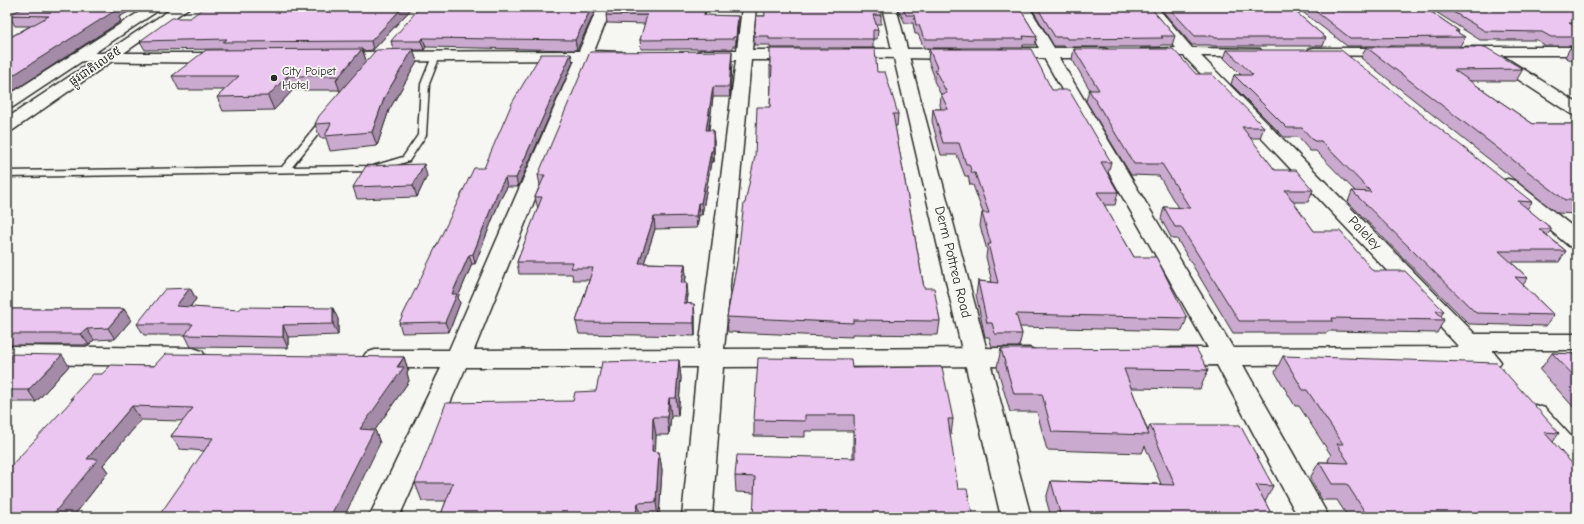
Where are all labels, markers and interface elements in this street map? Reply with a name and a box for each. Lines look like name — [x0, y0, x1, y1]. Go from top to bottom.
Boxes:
street label: ផ្លូវជាតិលេខ៥ — [66, 43, 126, 92]
place label: City Poipet Hotel — [282, 64, 337, 92]
marker: City Poipet Hotel — [269, 73, 279, 83]
street label: Derm Pottrea Road — [931, 204, 975, 320]
street label: Paleley — [1345, 212, 1386, 254]

